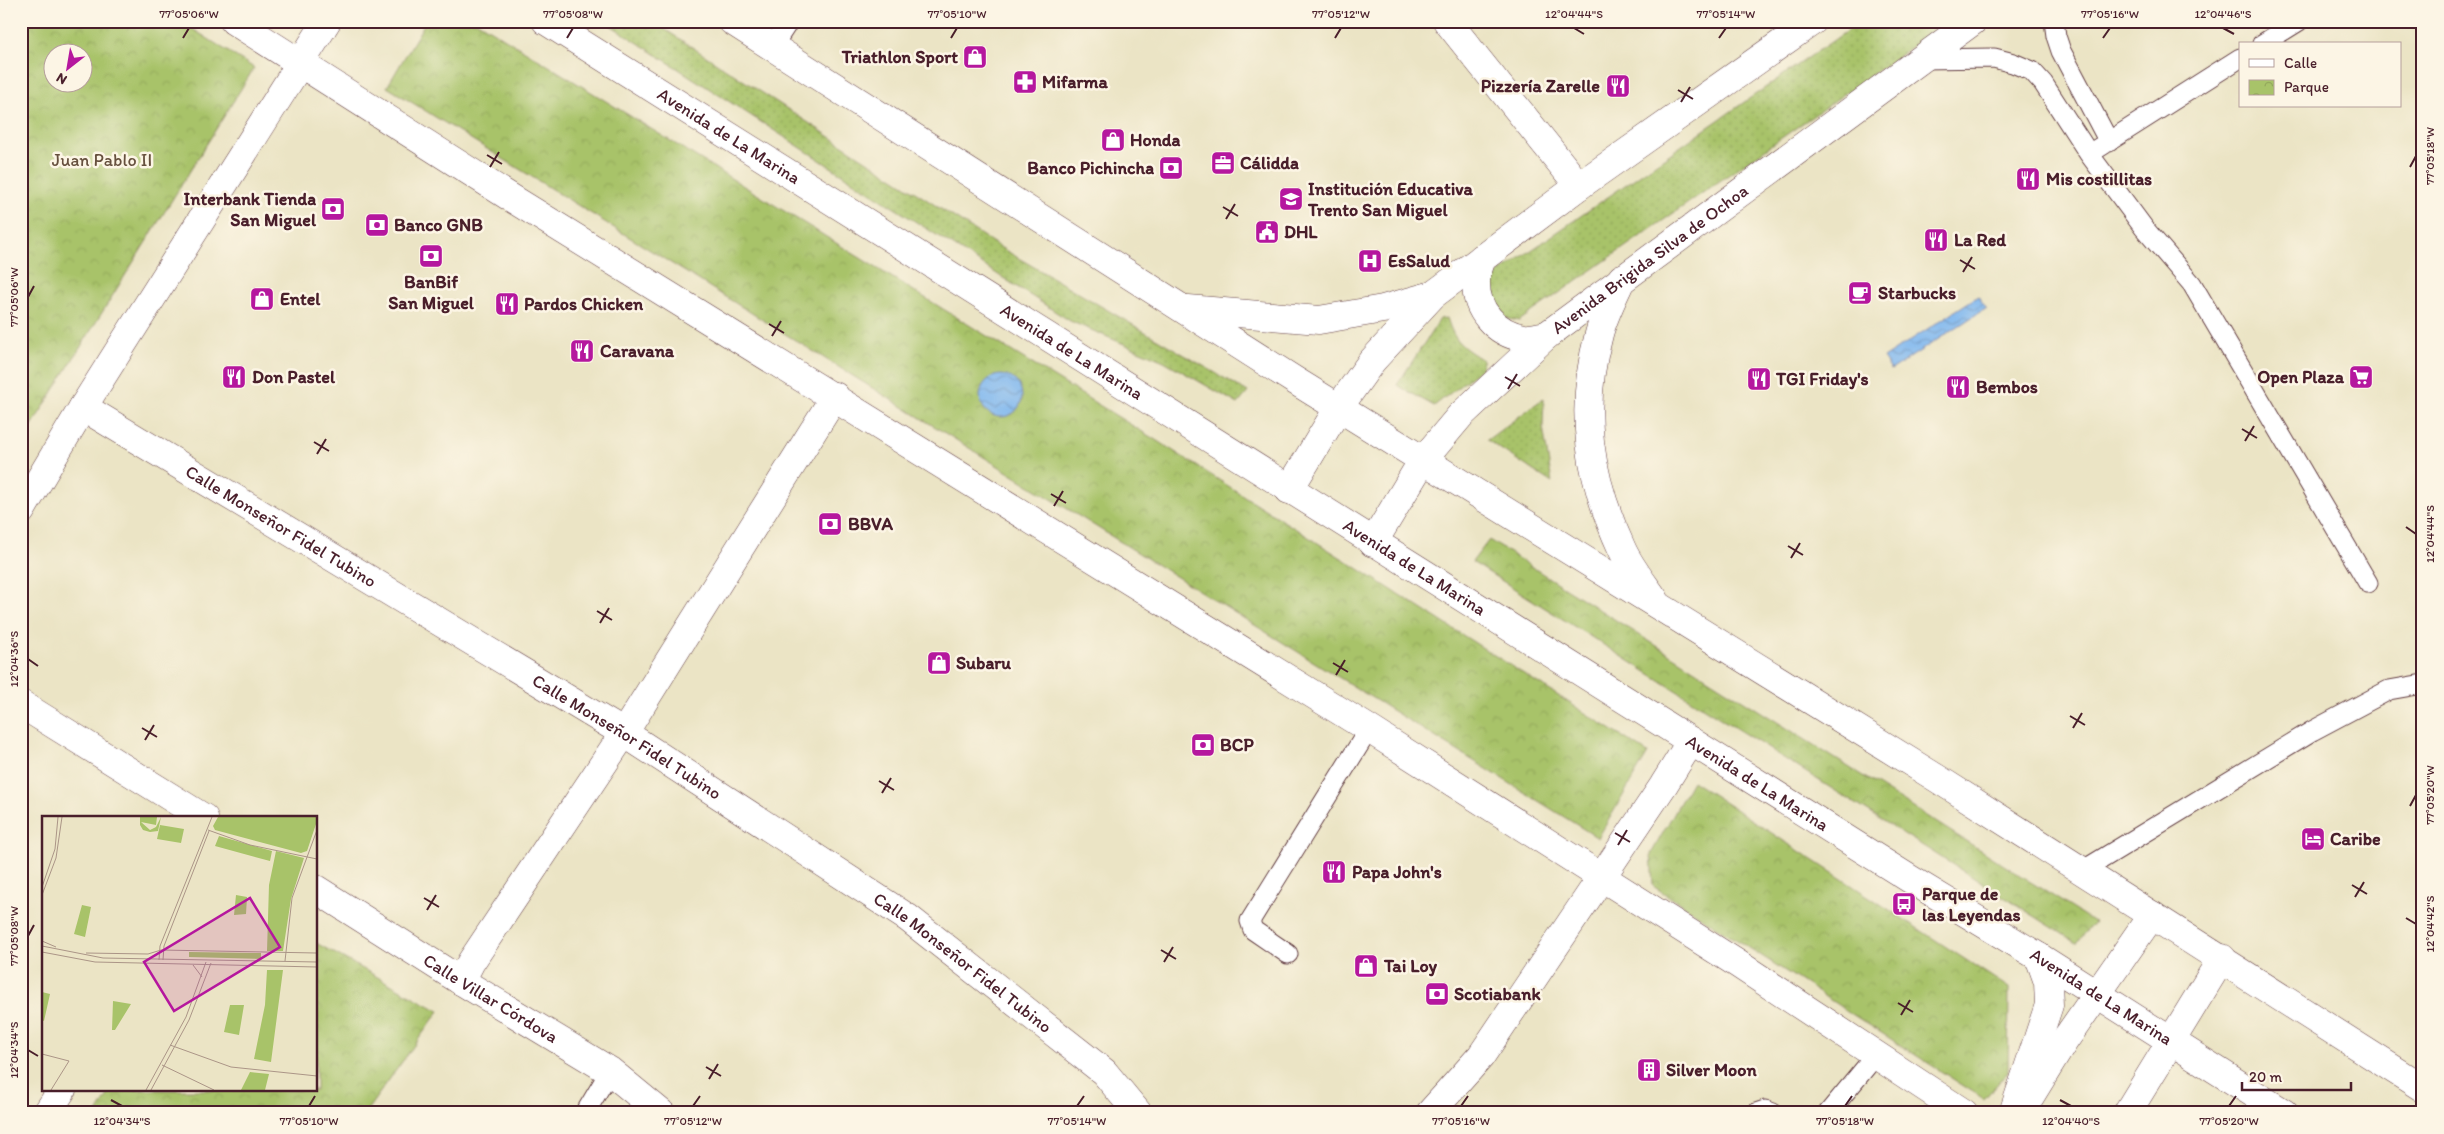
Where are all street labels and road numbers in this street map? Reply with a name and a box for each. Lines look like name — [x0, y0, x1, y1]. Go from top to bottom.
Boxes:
street label: Avenida de La Marina — [653, 83, 804, 189]
street label: Avenida Brigida Silva de Ochoa — [1547, 180, 1752, 339]
street label: Avenida de La Marina — [996, 299, 1147, 405]
street label: Calle Monseñor Fidel Tubino — [181, 460, 380, 592]
street label: Avenida de La Marina — [1339, 514, 1490, 620]
street label: Calle Monseñor Fidel Tubino — [528, 669, 726, 804]
street label: Avenida de La Marina — [1682, 730, 1833, 836]
street label: Calle Monseñor Fidel Tubino — [869, 887, 1056, 1038]
street label: Avenida de La Marina — [2026, 943, 2177, 1050]
street label: Calle Villar Córdova — [419, 949, 562, 1048]

